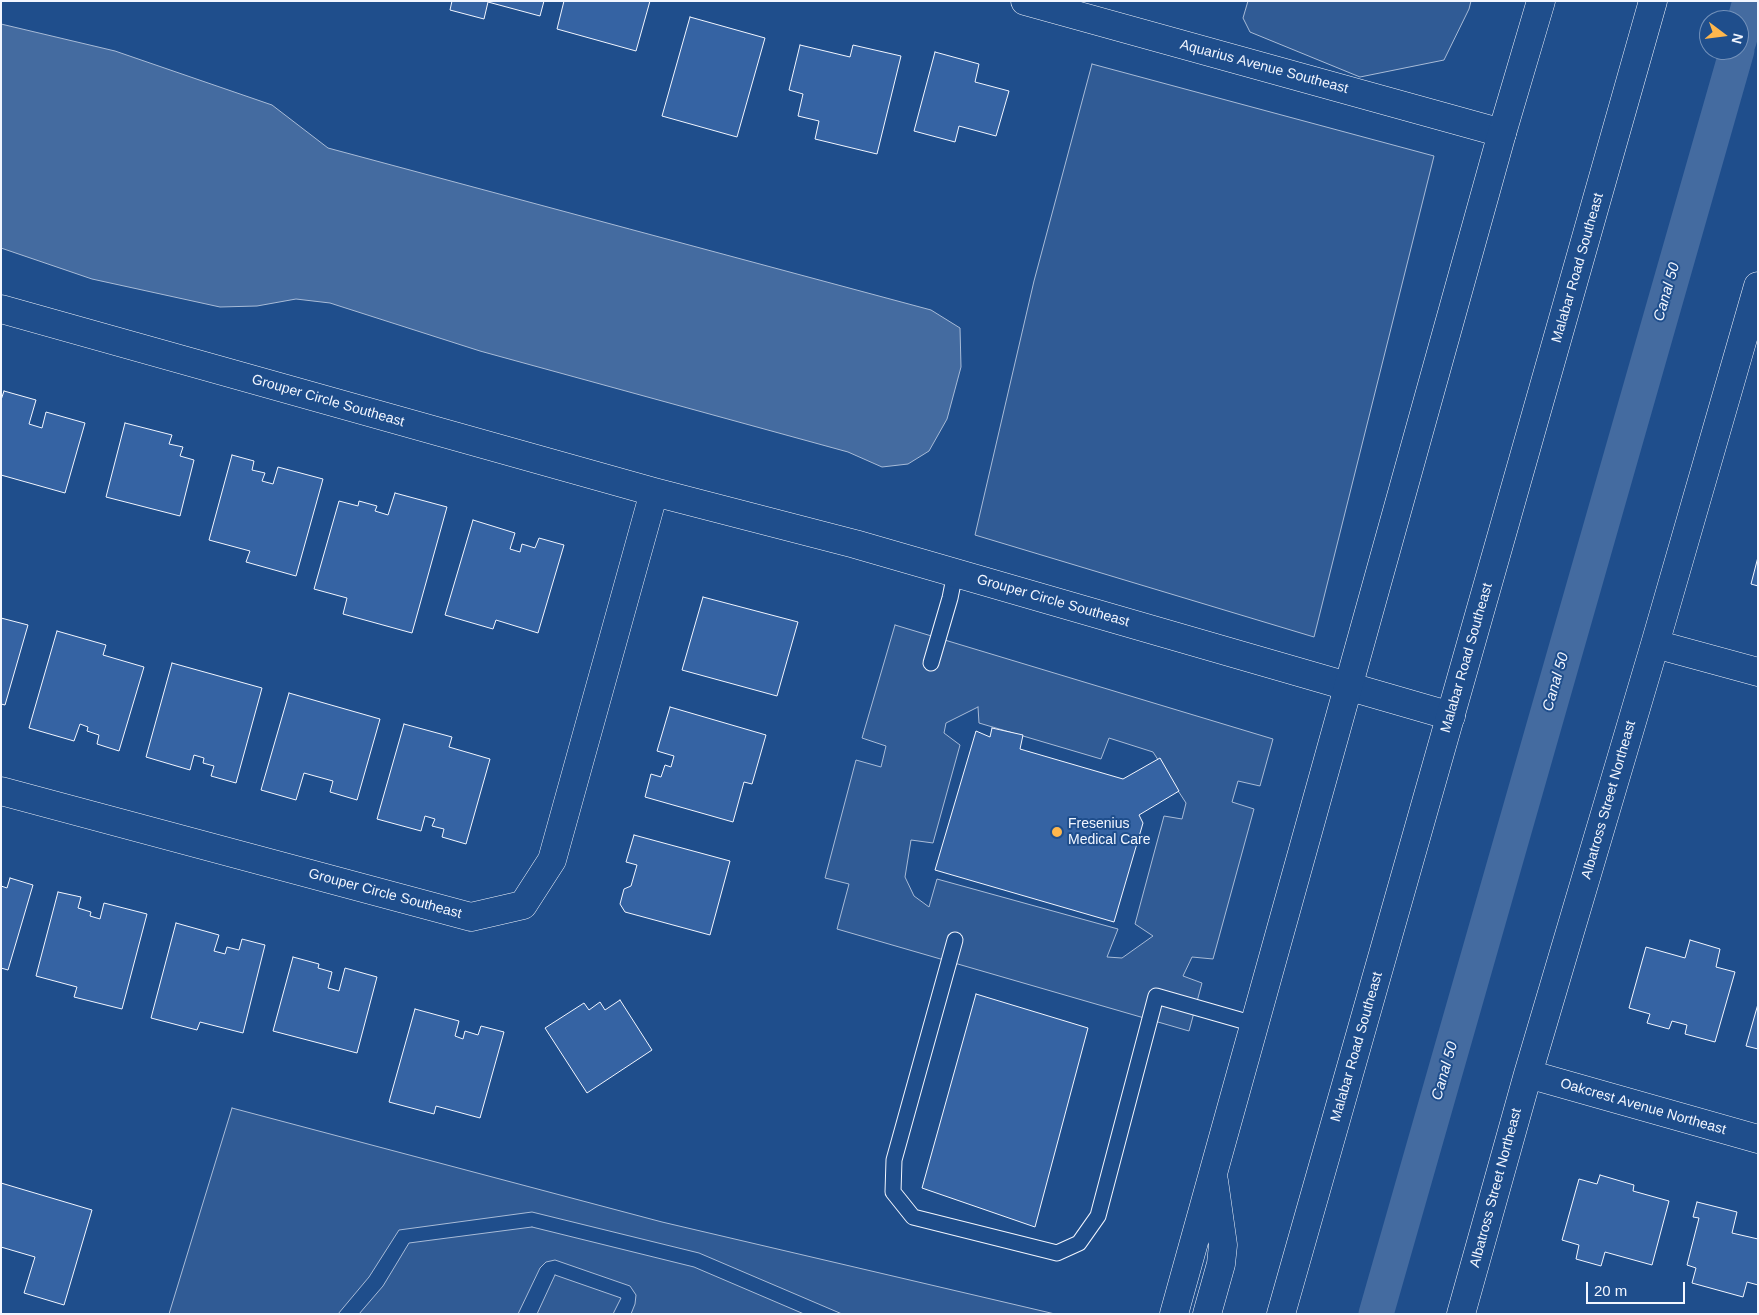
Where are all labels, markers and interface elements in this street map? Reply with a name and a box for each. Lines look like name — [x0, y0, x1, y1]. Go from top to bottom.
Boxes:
north arrow — [1699, 10, 1749, 60]
text: N — [1728, 32, 1747, 46]
street label: Aquarius Avenue Southeast — [1178, 36, 1350, 98]
street label: Malabar Road Southeast — [1549, 191, 1607, 345]
water label: Canal 50 — [1650, 261, 1684, 323]
street label: Grouper Circle Southeast — [250, 371, 406, 431]
street label: Grouper Circle Southeast — [975, 571, 1131, 631]
street label: Malabar Road Southeast — [1438, 581, 1496, 735]
water label: Canal 50 — [1539, 651, 1573, 713]
street label: Albatross Street Northeast — [1578, 719, 1640, 881]
place label: Fresenius Medical Care — [1068, 816, 1150, 849]
marker: Fresenius Medical Care — [1050, 825, 1064, 839]
street label: Grouper Circle Southeast — [307, 865, 463, 923]
street label: Malabar Road Southeast — [1328, 970, 1386, 1124]
water label: Canal 50 — [1428, 1040, 1462, 1102]
street label: Oakcrest Avenue Northeast — [1558, 1075, 1728, 1139]
street label: Albatross Street Northeast — [1467, 1107, 1525, 1269]
scale bar — [1589, 1272, 1688, 1304]
text: 20 m — [1594, 1282, 1627, 1299]

